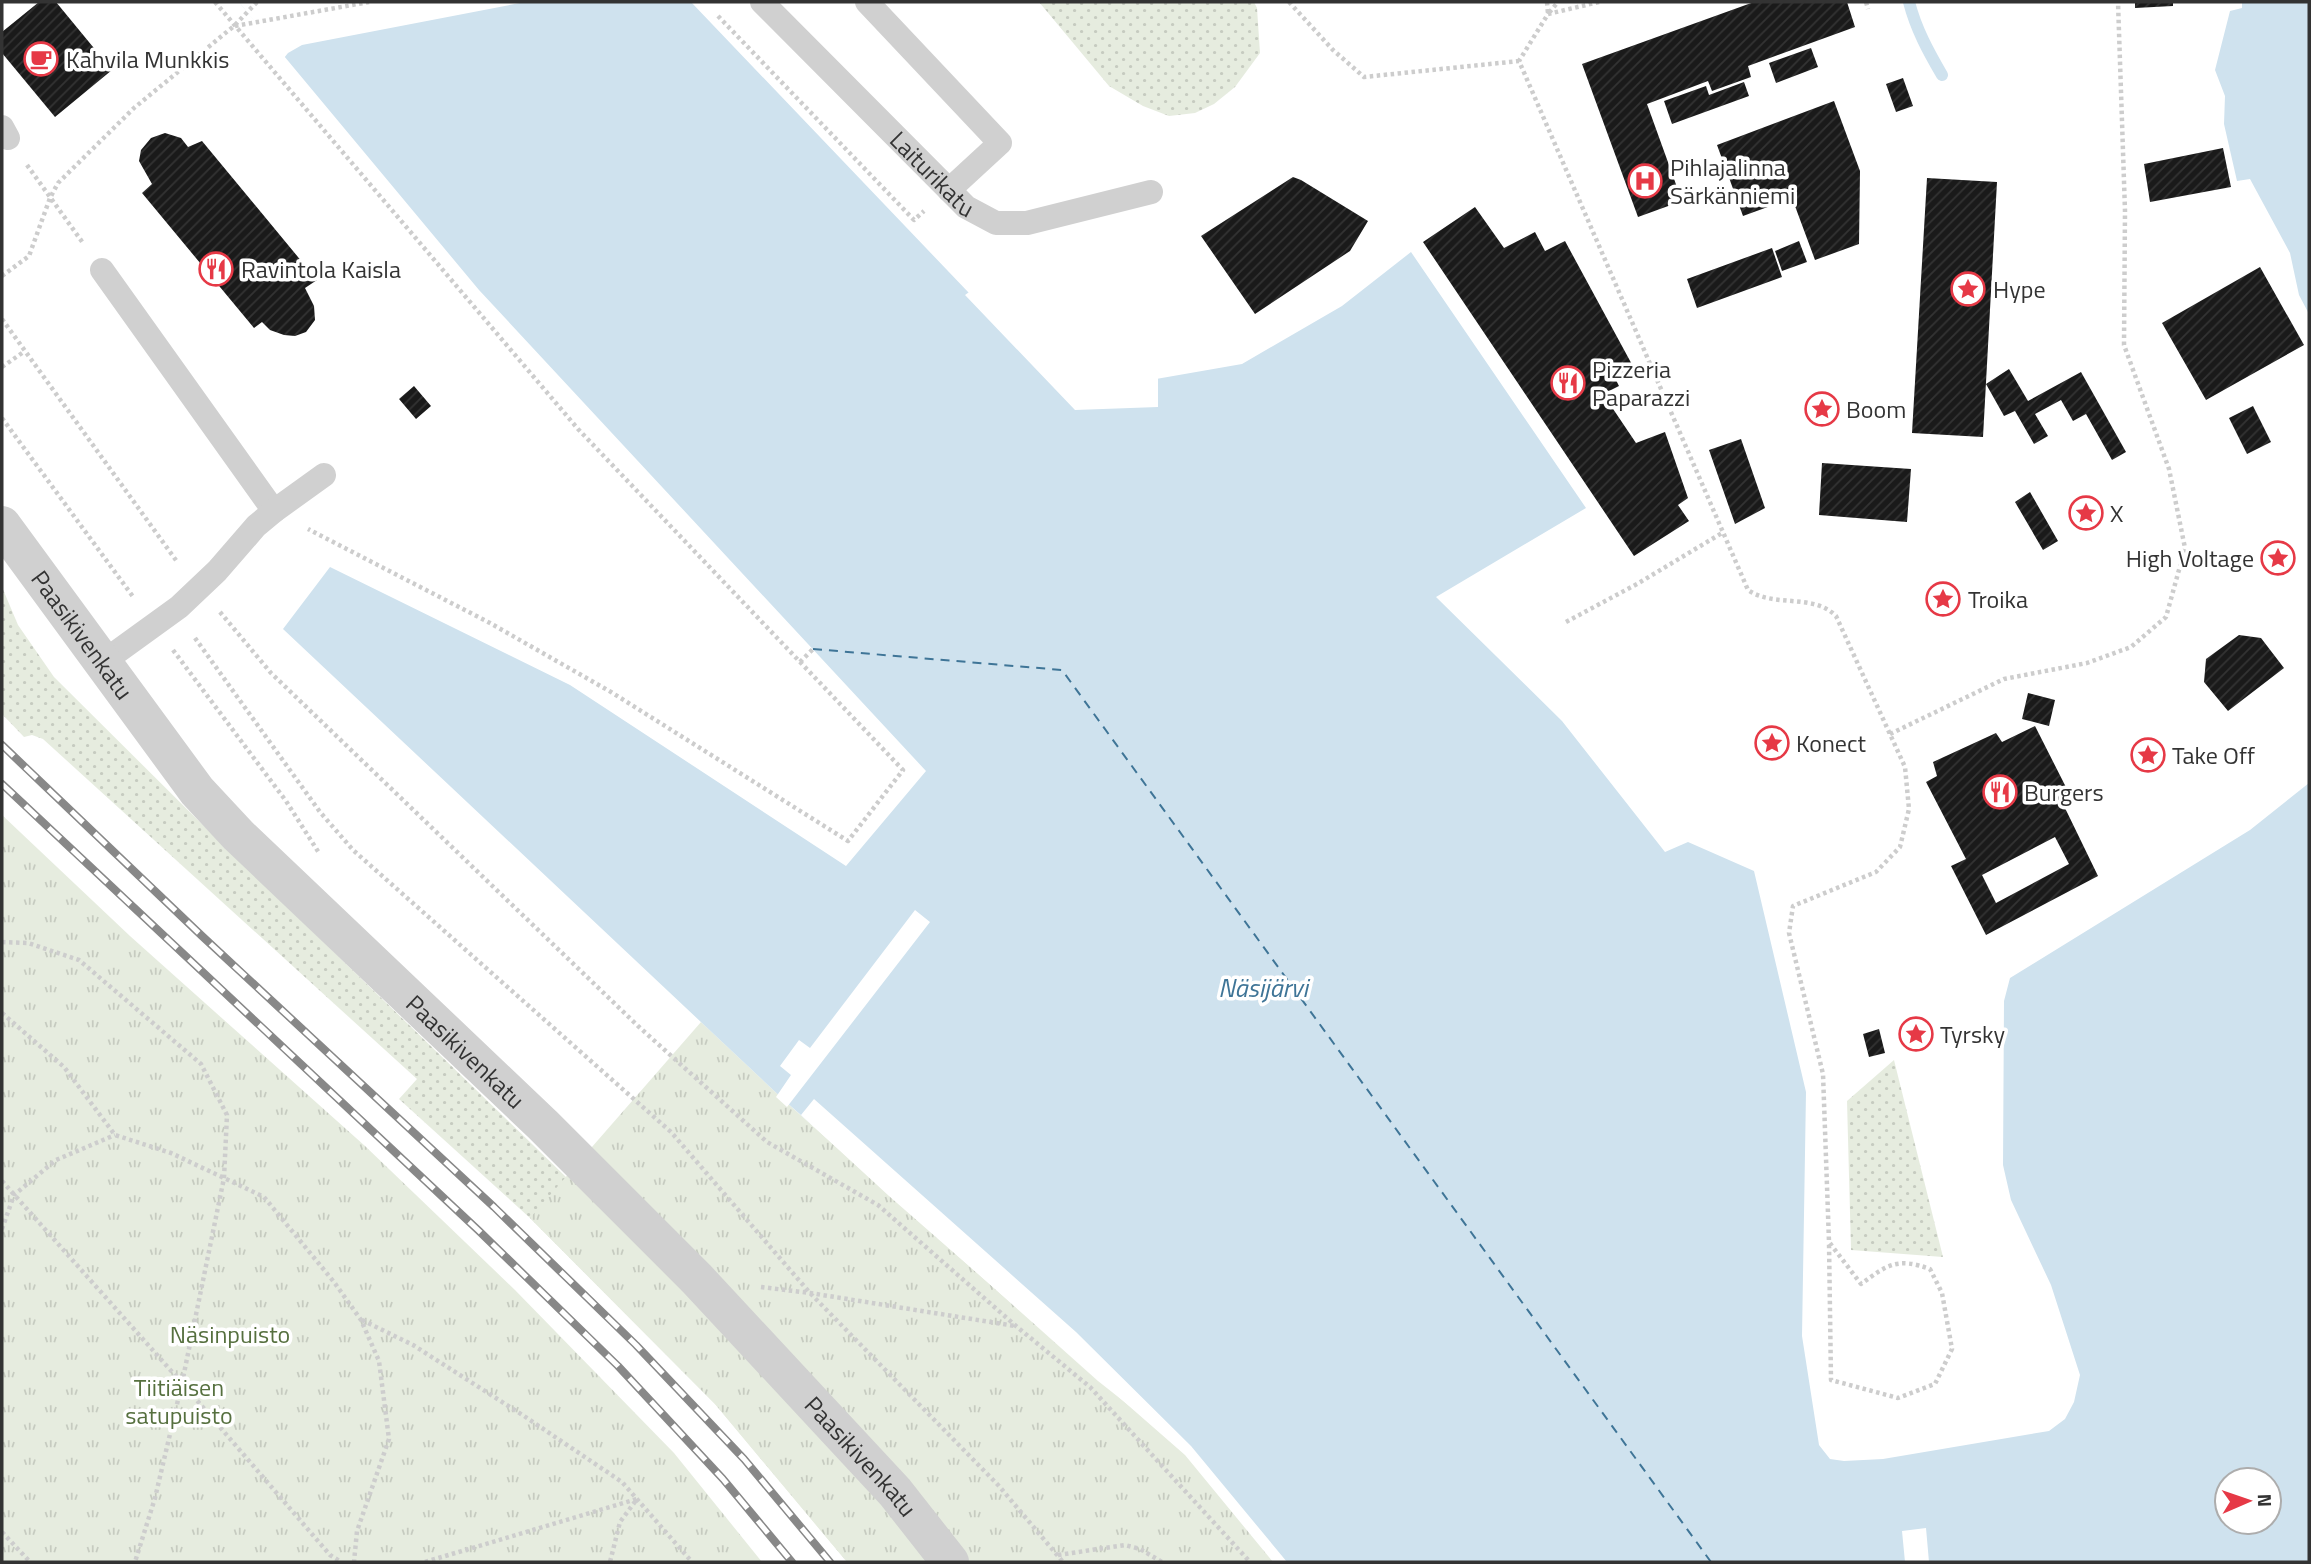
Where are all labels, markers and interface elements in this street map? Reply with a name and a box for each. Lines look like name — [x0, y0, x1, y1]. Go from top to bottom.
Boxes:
cafe icon: Kahvila Munkkis — [22, 40, 60, 78]
place label: Kahvila Munkkis — [66, 41, 229, 77]
street label: Laiturikatu — [882, 122, 981, 226]
place label: Pihlajalinna Särkänniemi — [1670, 149, 1795, 213]
hospital icon: Pihlajalinna Särkänniemi — [1626, 162, 1664, 200]
restaurant icon: Ravintola Kaisla — [197, 250, 235, 288]
place label: Ravintola Kaisla — [241, 251, 401, 287]
place icon: Hype — [1949, 270, 1987, 308]
place label: Hype — [1993, 271, 2046, 307]
place label: Pizzeria Paparazzi — [1592, 351, 1690, 415]
restaurant icon: Pizzeria Paparazzi — [1549, 364, 1587, 402]
place icon: Boom — [1803, 390, 1841, 428]
place label: Boom — [1846, 391, 1906, 427]
place icon: X — [2067, 494, 2105, 532]
place label: X — [2110, 495, 2123, 531]
place icon: High Voltage — [2259, 539, 2297, 577]
place label: High Voltage — [2126, 540, 2254, 576]
street label: Paasikivenkatu — [23, 563, 142, 707]
place icon: Troika — [1924, 580, 1962, 618]
place label: Troika — [1968, 581, 2028, 617]
place icon: Konect — [1753, 724, 1791, 762]
place label: Konect — [1796, 725, 1866, 761]
place icon: Take Off — [2129, 736, 2167, 774]
place label: Take Off — [2172, 737, 2255, 773]
restaurant icon: Burgers — [1981, 773, 2019, 811]
place label: Burgers — [2024, 774, 2104, 810]
water label: Näsijärvi — [1218, 968, 1310, 1007]
street label: Paasikivenkatu — [398, 986, 533, 1117]
place icon: Tyrsky — [1897, 1015, 1935, 1053]
place label: Tyrsky — [1940, 1016, 2006, 1052]
park label: Näsinpuisto — [170, 1316, 290, 1352]
park label: Tiitiäisen satupuisto — [125, 1369, 233, 1433]
street label: Paasikivenkatu — [796, 1388, 926, 1524]
north arrow — [2213, 1466, 2283, 1536]
text: N — [2251, 1493, 2280, 1507]

